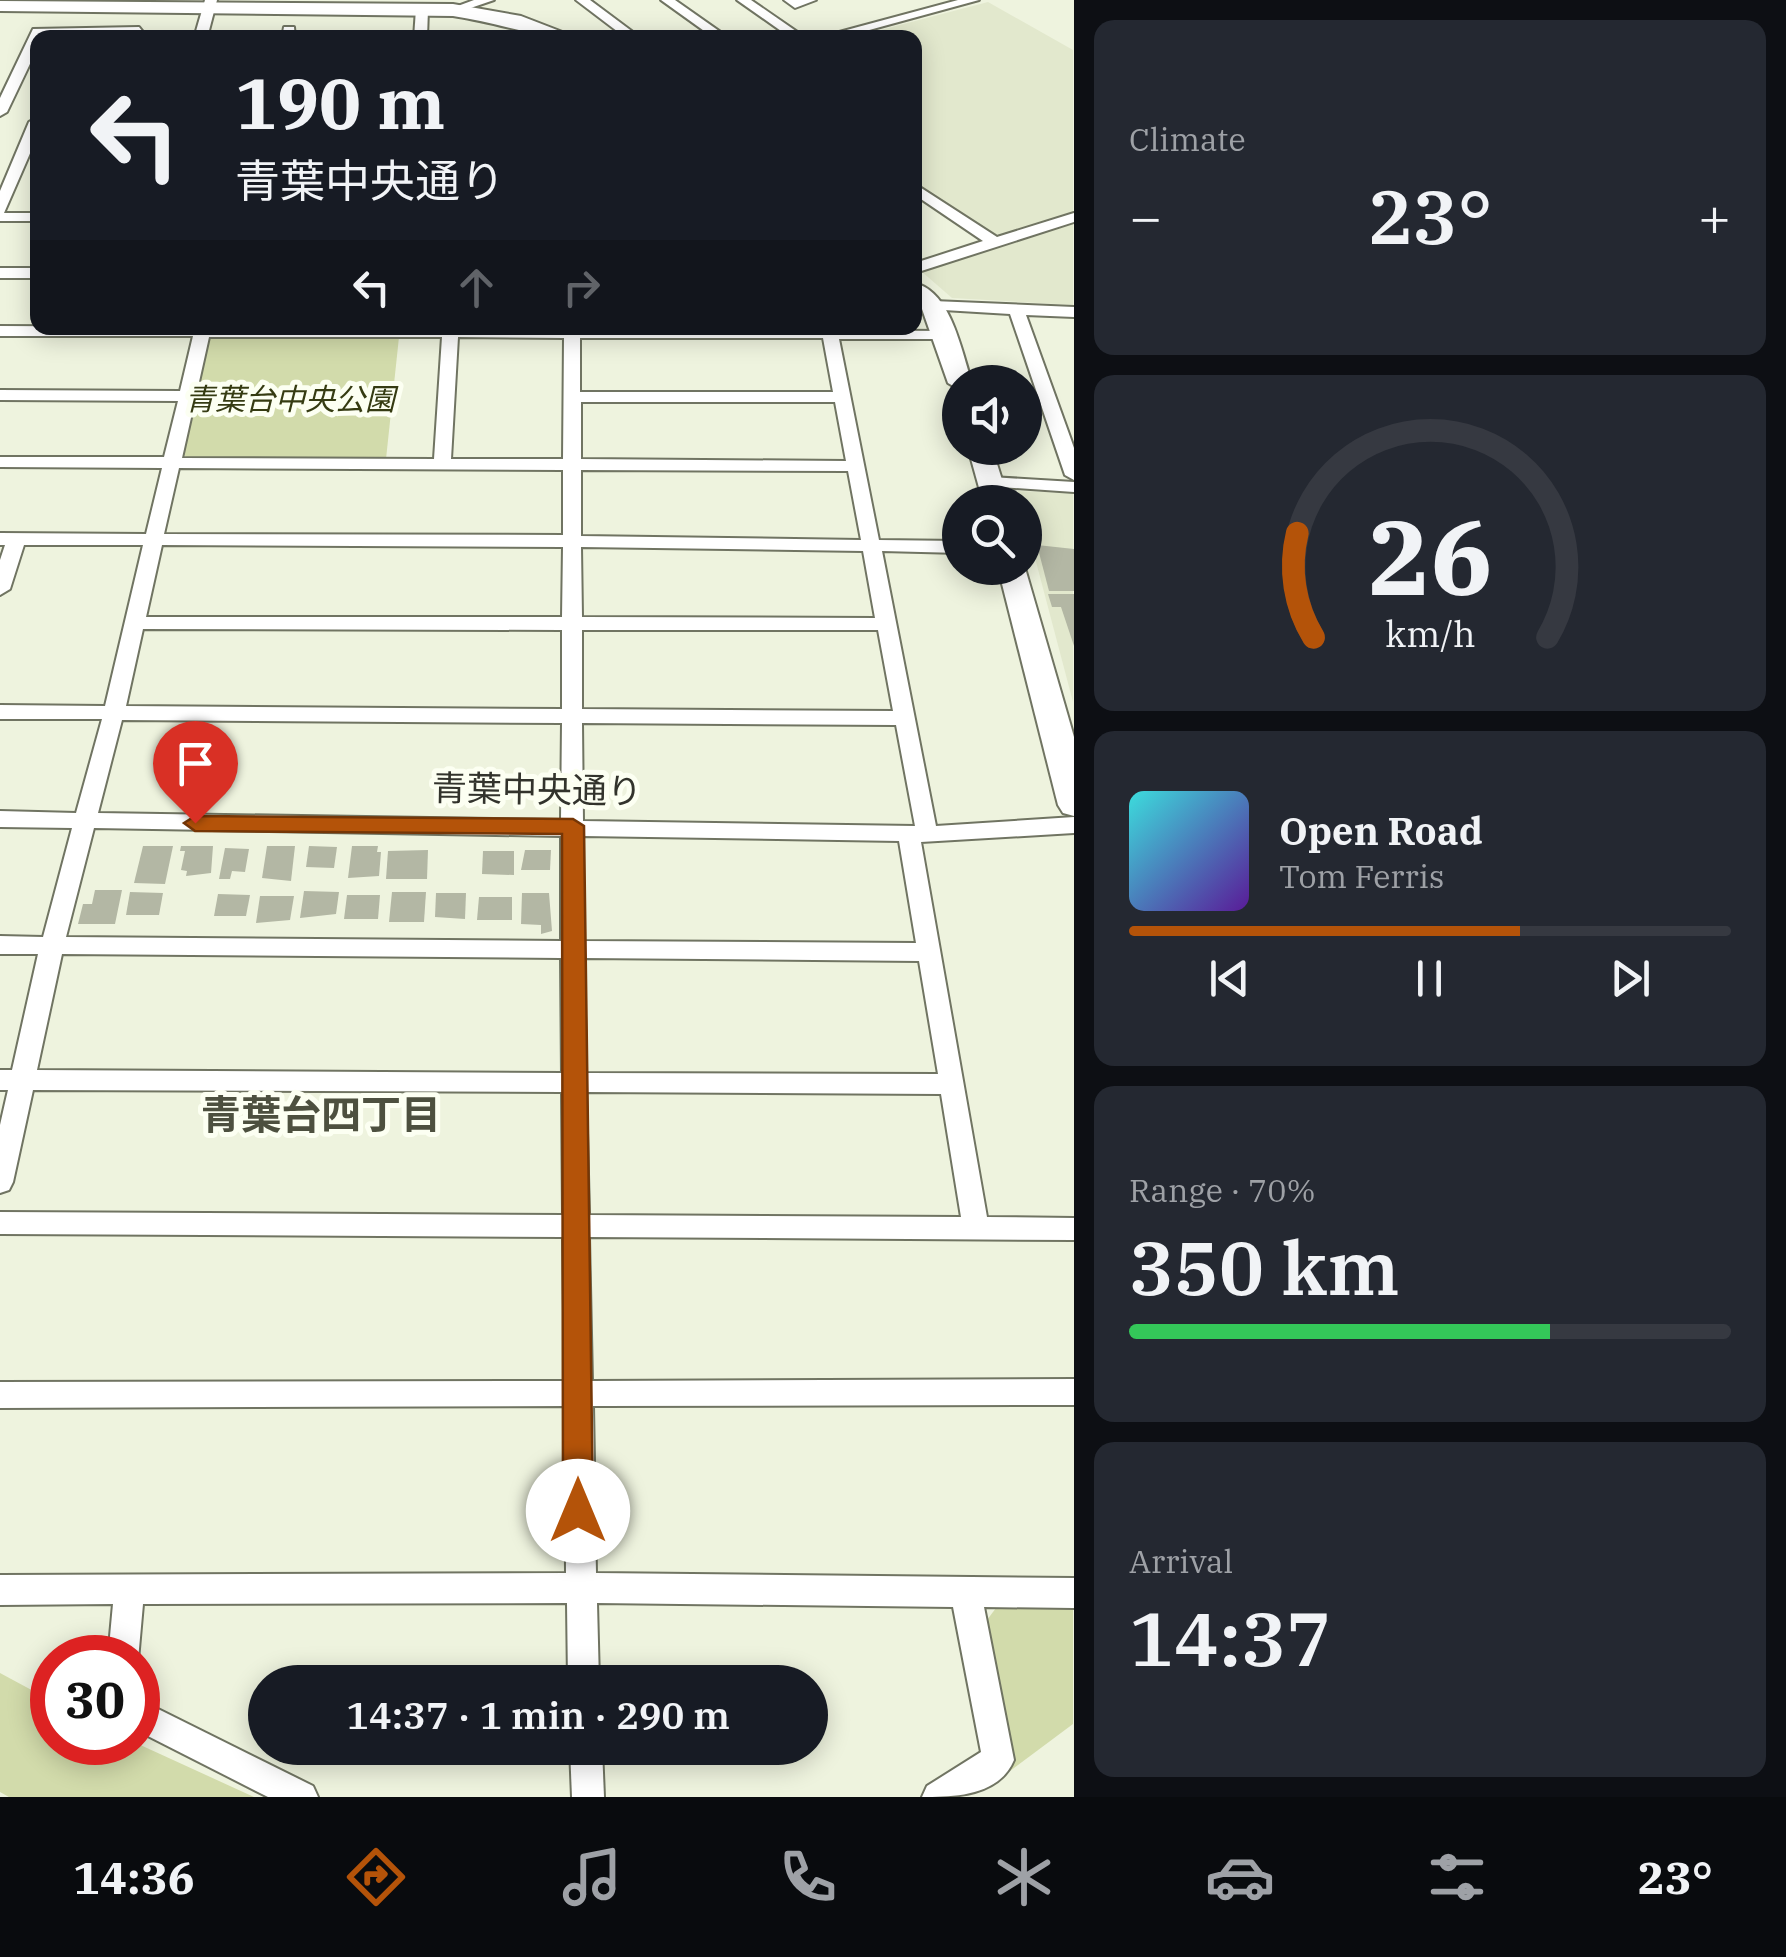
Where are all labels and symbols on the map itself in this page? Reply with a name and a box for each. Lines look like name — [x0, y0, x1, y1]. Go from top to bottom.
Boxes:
park label: 青葉台中央公園 — [185, 379, 399, 418]
pin — [153, 721, 238, 824]
street label: 青葉中央通り — [432, 764, 642, 814]
district label: 青葉台四丁目 — [201, 1088, 441, 1140]
position arrow — [526, 1459, 630, 1563]
speed limit sign: 30 — [30, 1635, 160, 1765]

